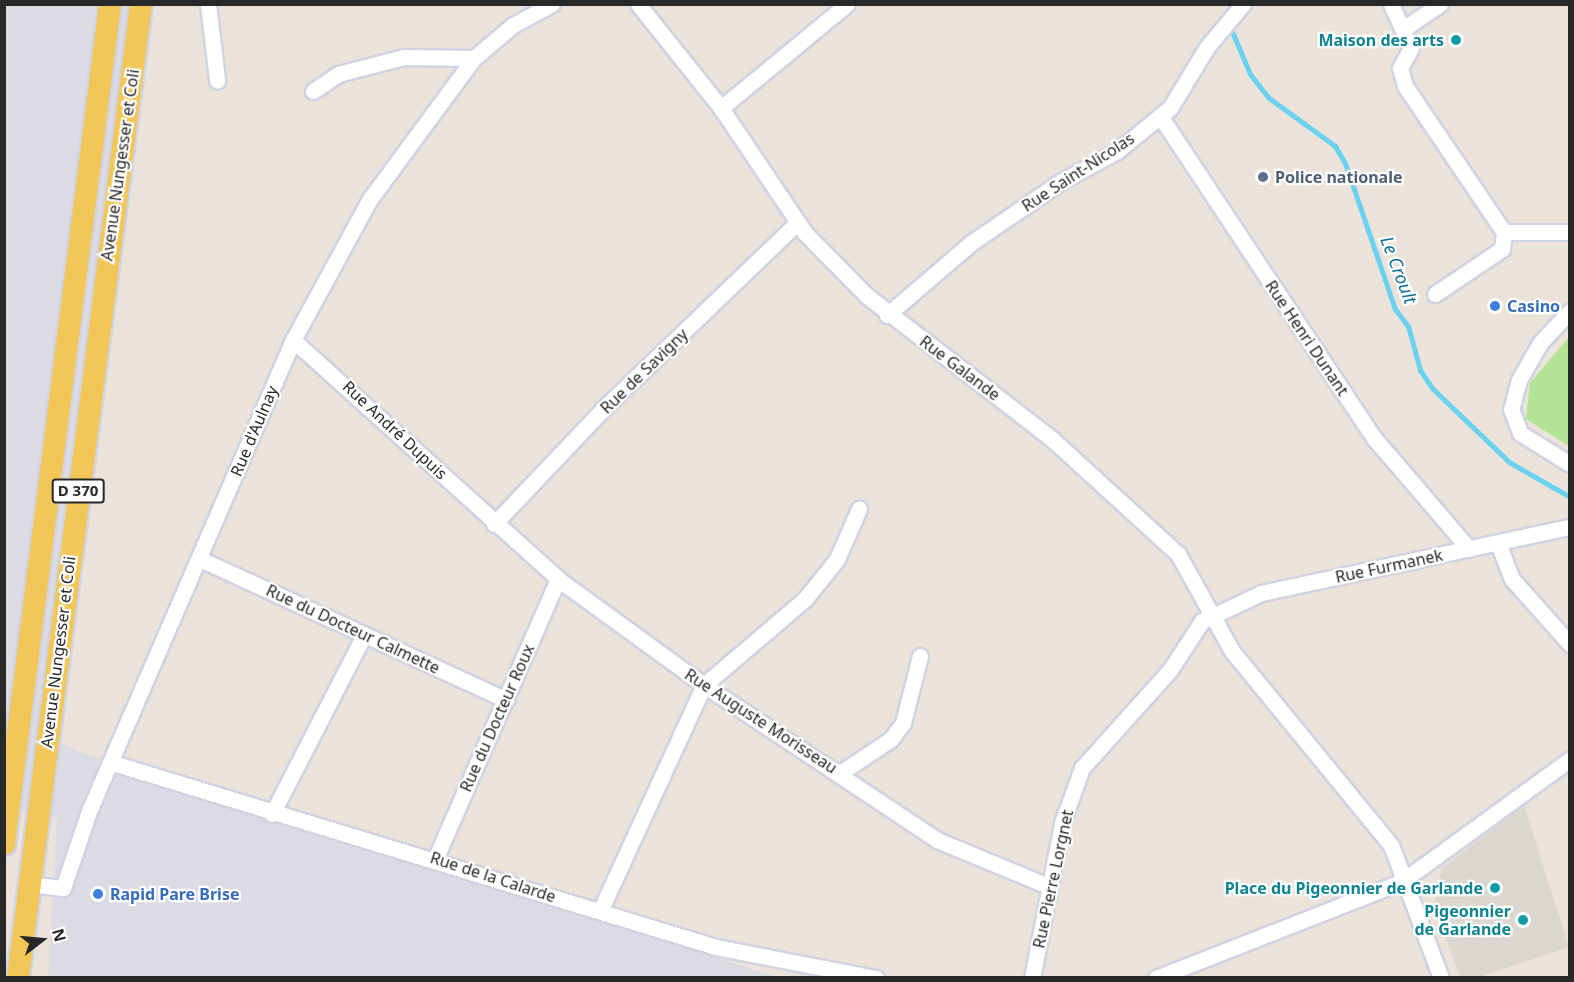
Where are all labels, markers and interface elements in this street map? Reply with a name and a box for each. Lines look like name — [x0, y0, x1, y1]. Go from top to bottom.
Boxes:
place label: Maison des arts — [1318, 30, 1444, 50]
marker: Maison des arts — [1449, 33, 1463, 47]
street label: Avenue Nungesser et Coli — [97, 68, 143, 262]
street label: Rue Saint-Nicolas — [1018, 129, 1138, 215]
place label: Police nationale — [1275, 167, 1402, 187]
marker: Police nationale — [1256, 170, 1270, 184]
water label: Le Croult — [1376, 233, 1422, 307]
street label: Rue Henri Dunant — [1261, 277, 1353, 399]
place label: Casino — [1507, 296, 1560, 316]
marker: Casino — [1488, 299, 1502, 313]
street label: Rue de Savigny — [596, 325, 692, 417]
street label: Rue Galande — [916, 332, 1004, 404]
street label: Rue André Dupuis — [339, 377, 451, 483]
street label: Rue d'Aulnay — [226, 383, 282, 479]
road number: D 370 — [51, 479, 105, 503]
street label: Rue Furmanek — [1334, 545, 1444, 587]
street label: Avenue Nungesser et Coli — [37, 555, 79, 749]
street label: Rue du Docteur Calmette — [263, 580, 443, 678]
street label: Rue du Docteur Roux — [456, 641, 538, 795]
street label: Rue Auguste Morisseau — [681, 665, 841, 777]
street label: Rue Pierre Lorgnet — [1029, 808, 1077, 950]
street label: Rue de la Calarde — [428, 848, 558, 906]
place label: Place du Pigeonnier de Garlande — [1225, 878, 1483, 898]
marker: Place du Pigeonnier de Garlande — [1488, 881, 1502, 895]
place label: Rapid Pare Brise — [110, 884, 239, 904]
marker: Rapid Pare Brise — [91, 887, 105, 901]
place label: Pigeonnier de Garlande — [1414, 901, 1511, 939]
north arrow — [12, 910, 72, 970]
marker: Pigeonnier de Garlande — [1516, 913, 1530, 927]
text: N — [47, 926, 72, 944]

